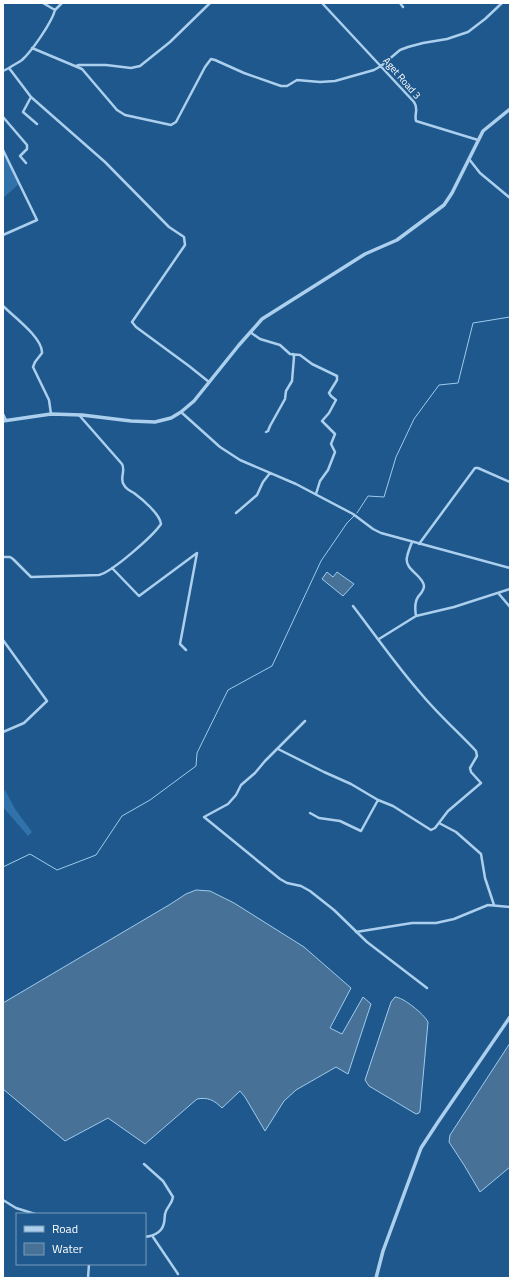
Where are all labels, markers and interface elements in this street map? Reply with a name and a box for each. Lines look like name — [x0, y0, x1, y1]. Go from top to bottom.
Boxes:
street label: Aget Road 3 — [380, 54, 424, 102]
legend — [16, 1213, 146, 1265]
text: Road — [52, 1219, 78, 1238]
text: Water — [52, 1239, 83, 1258]

